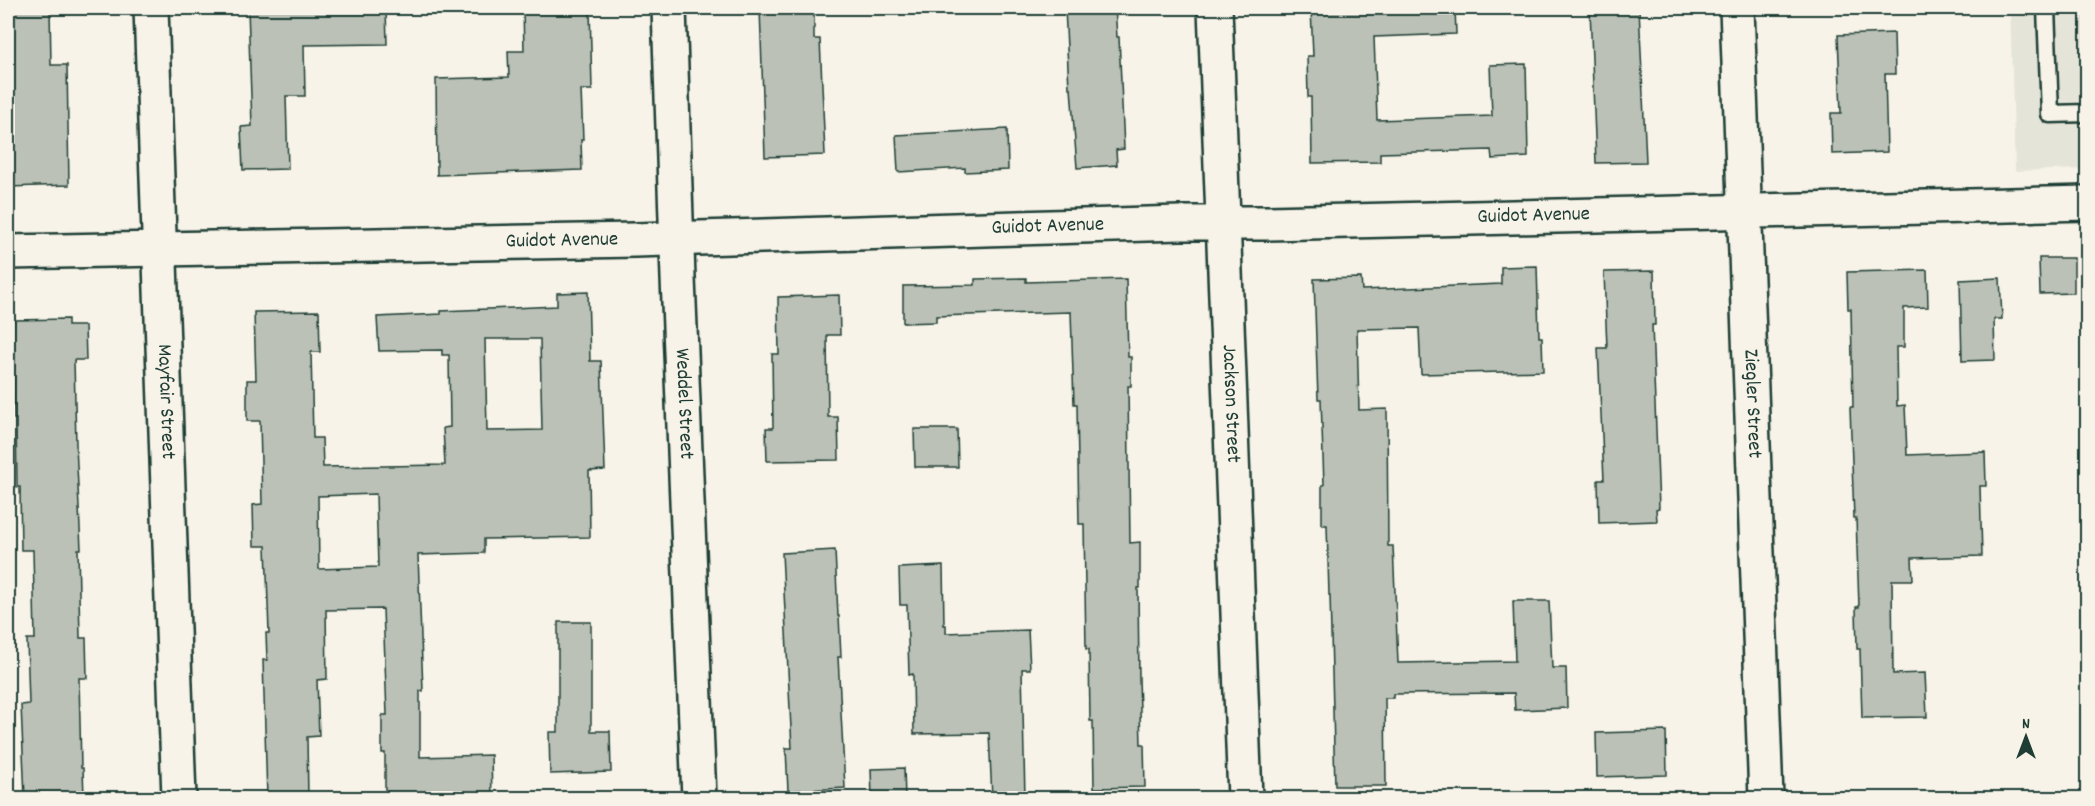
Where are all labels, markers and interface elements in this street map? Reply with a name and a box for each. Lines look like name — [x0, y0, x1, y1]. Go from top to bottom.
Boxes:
street label: Guidot Avenue — [1477, 200, 1590, 233]
street label: Guidot Avenue — [991, 210, 1105, 244]
street label: Guidot Avenue — [505, 225, 619, 257]
street label: Mayfair Street — [148, 344, 182, 460]
street label: Jackson Street — [1213, 344, 1247, 464]
street label: Weddel Street — [666, 348, 700, 460]
street label: Ziegler Street — [1735, 348, 1769, 459]
north arrow — [1996, 707, 2056, 767]
text: N — [2022, 713, 2030, 736]

